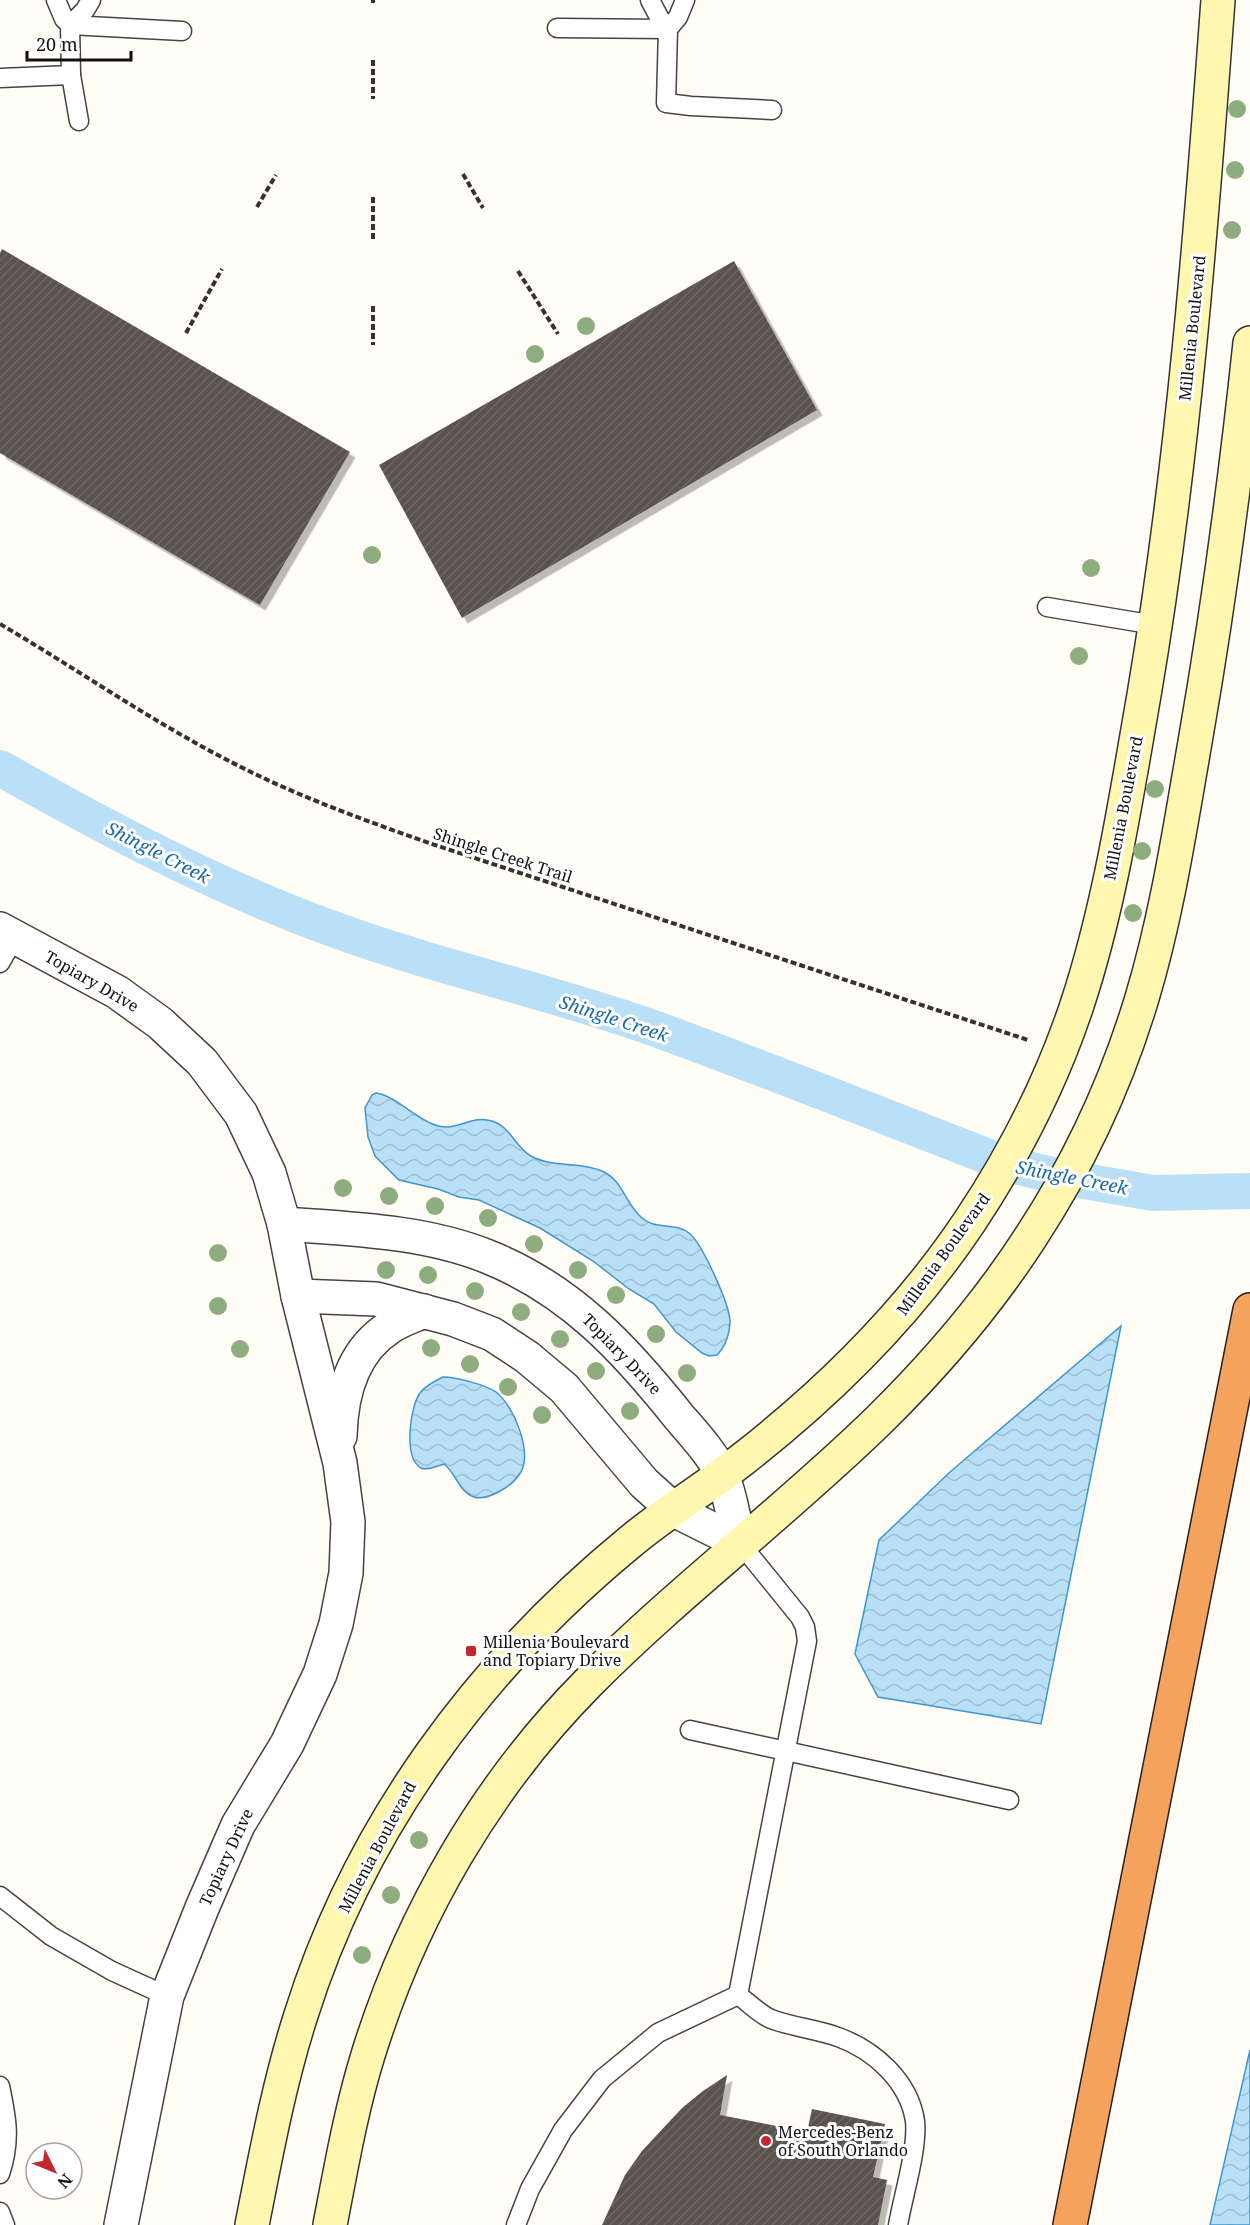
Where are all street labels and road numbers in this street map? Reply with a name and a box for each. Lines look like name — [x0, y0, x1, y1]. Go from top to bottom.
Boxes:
street label: Millenia Boulevard — [1173, 254, 1211, 402]
street label: Millenia Boulevard — [1098, 734, 1148, 882]
street label: Shingle Creek Trail — [431, 822, 575, 888]
street label: Topiary Drive — [41, 945, 143, 1017]
street label: Millenia Boulevard — [891, 1188, 995, 1320]
street label: Topiary Drive — [578, 1309, 666, 1399]
street label: Millenia Boulevard — [333, 1777, 421, 1917]
street label: Topiary Drive — [194, 1805, 258, 1909]

